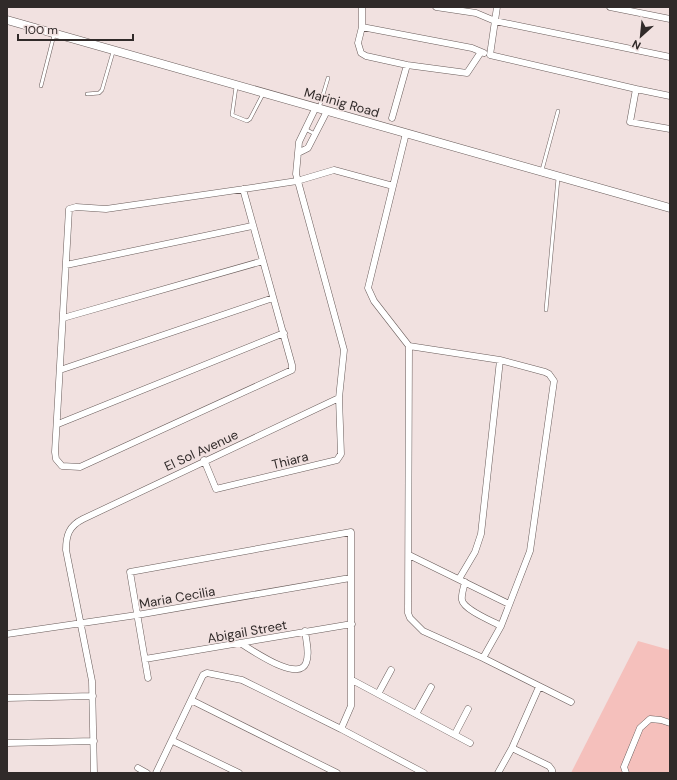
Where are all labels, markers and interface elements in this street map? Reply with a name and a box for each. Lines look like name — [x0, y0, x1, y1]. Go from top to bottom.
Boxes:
scale bar — [18, 16, 133, 42]
north arrow — [621, 16, 661, 56]
text: 100 m — [24, 22, 58, 38]
text: N — [630, 37, 643, 53]
street label: Marinig Road — [302, 84, 381, 121]
street label: El Sol Avenue — [162, 426, 241, 475]
street label: Thiara — [270, 448, 310, 473]
street label: Maria Cecilia — [138, 582, 216, 613]
street label: Abigail Street — [206, 616, 288, 647]

